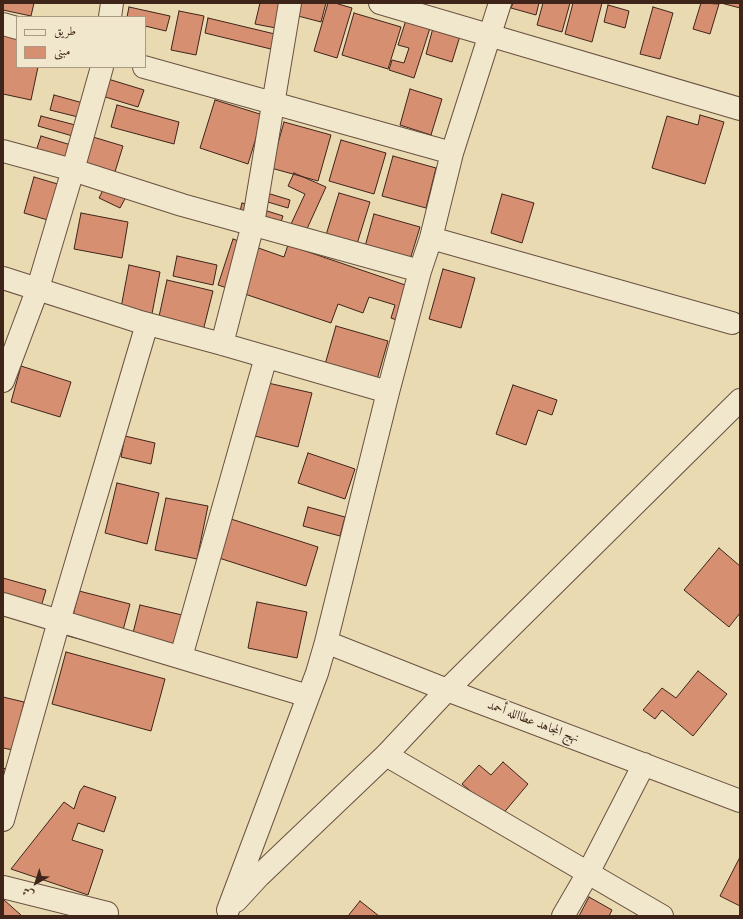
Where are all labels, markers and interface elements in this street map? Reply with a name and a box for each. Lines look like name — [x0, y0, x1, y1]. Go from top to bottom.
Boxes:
legend — [16, 16, 146, 68]
text: طريق — [54, 24, 76, 38]
text: مبنى — [54, 44, 70, 58]
street label: نهج المجاهد عطاالله أحمد — [485, 697, 581, 747]
north arrow — [16, 863, 56, 903]
text: ش — [20, 884, 36, 901]

